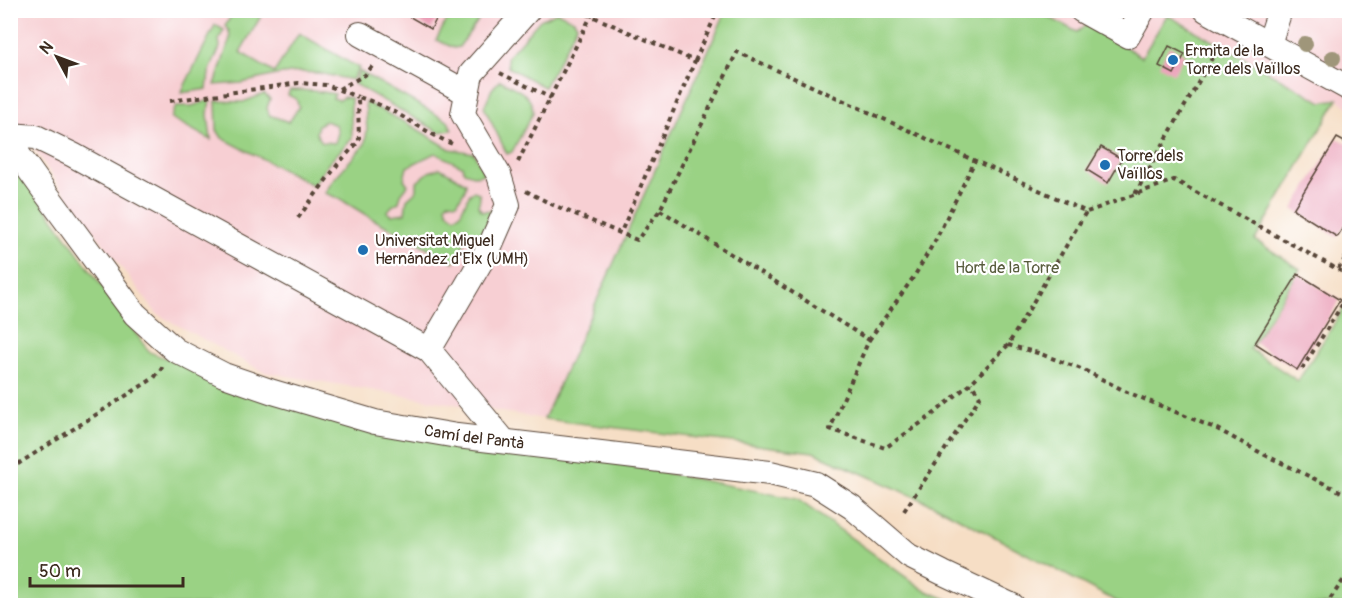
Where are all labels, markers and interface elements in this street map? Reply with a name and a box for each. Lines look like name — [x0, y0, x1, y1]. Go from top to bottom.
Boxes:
north arrow — [27, 27, 87, 87]
text: N — [35, 37, 58, 58]
place label: Ermita de la Torre dels Vaïllos — [1185, 41, 1300, 79]
marker: Ermita de la Torre dels Vaïllos — [1166, 53, 1180, 67]
place label: Torre dels Vaïllos — [1117, 146, 1183, 184]
marker: Torre dels Vaïllos — [1098, 158, 1112, 172]
place label: Universitat Miguel Hernández d'Elx (UMH) — [375, 231, 529, 269]
marker: Universitat Miguel Hernández d'Elx (UMH) — [356, 243, 370, 257]
park label: Hort de la Torre — [955, 258, 1059, 278]
street label: Camí del Pantà — [422, 421, 525, 454]
scale bar — [30, 550, 183, 588]
text: 50 m — [39, 560, 81, 583]

